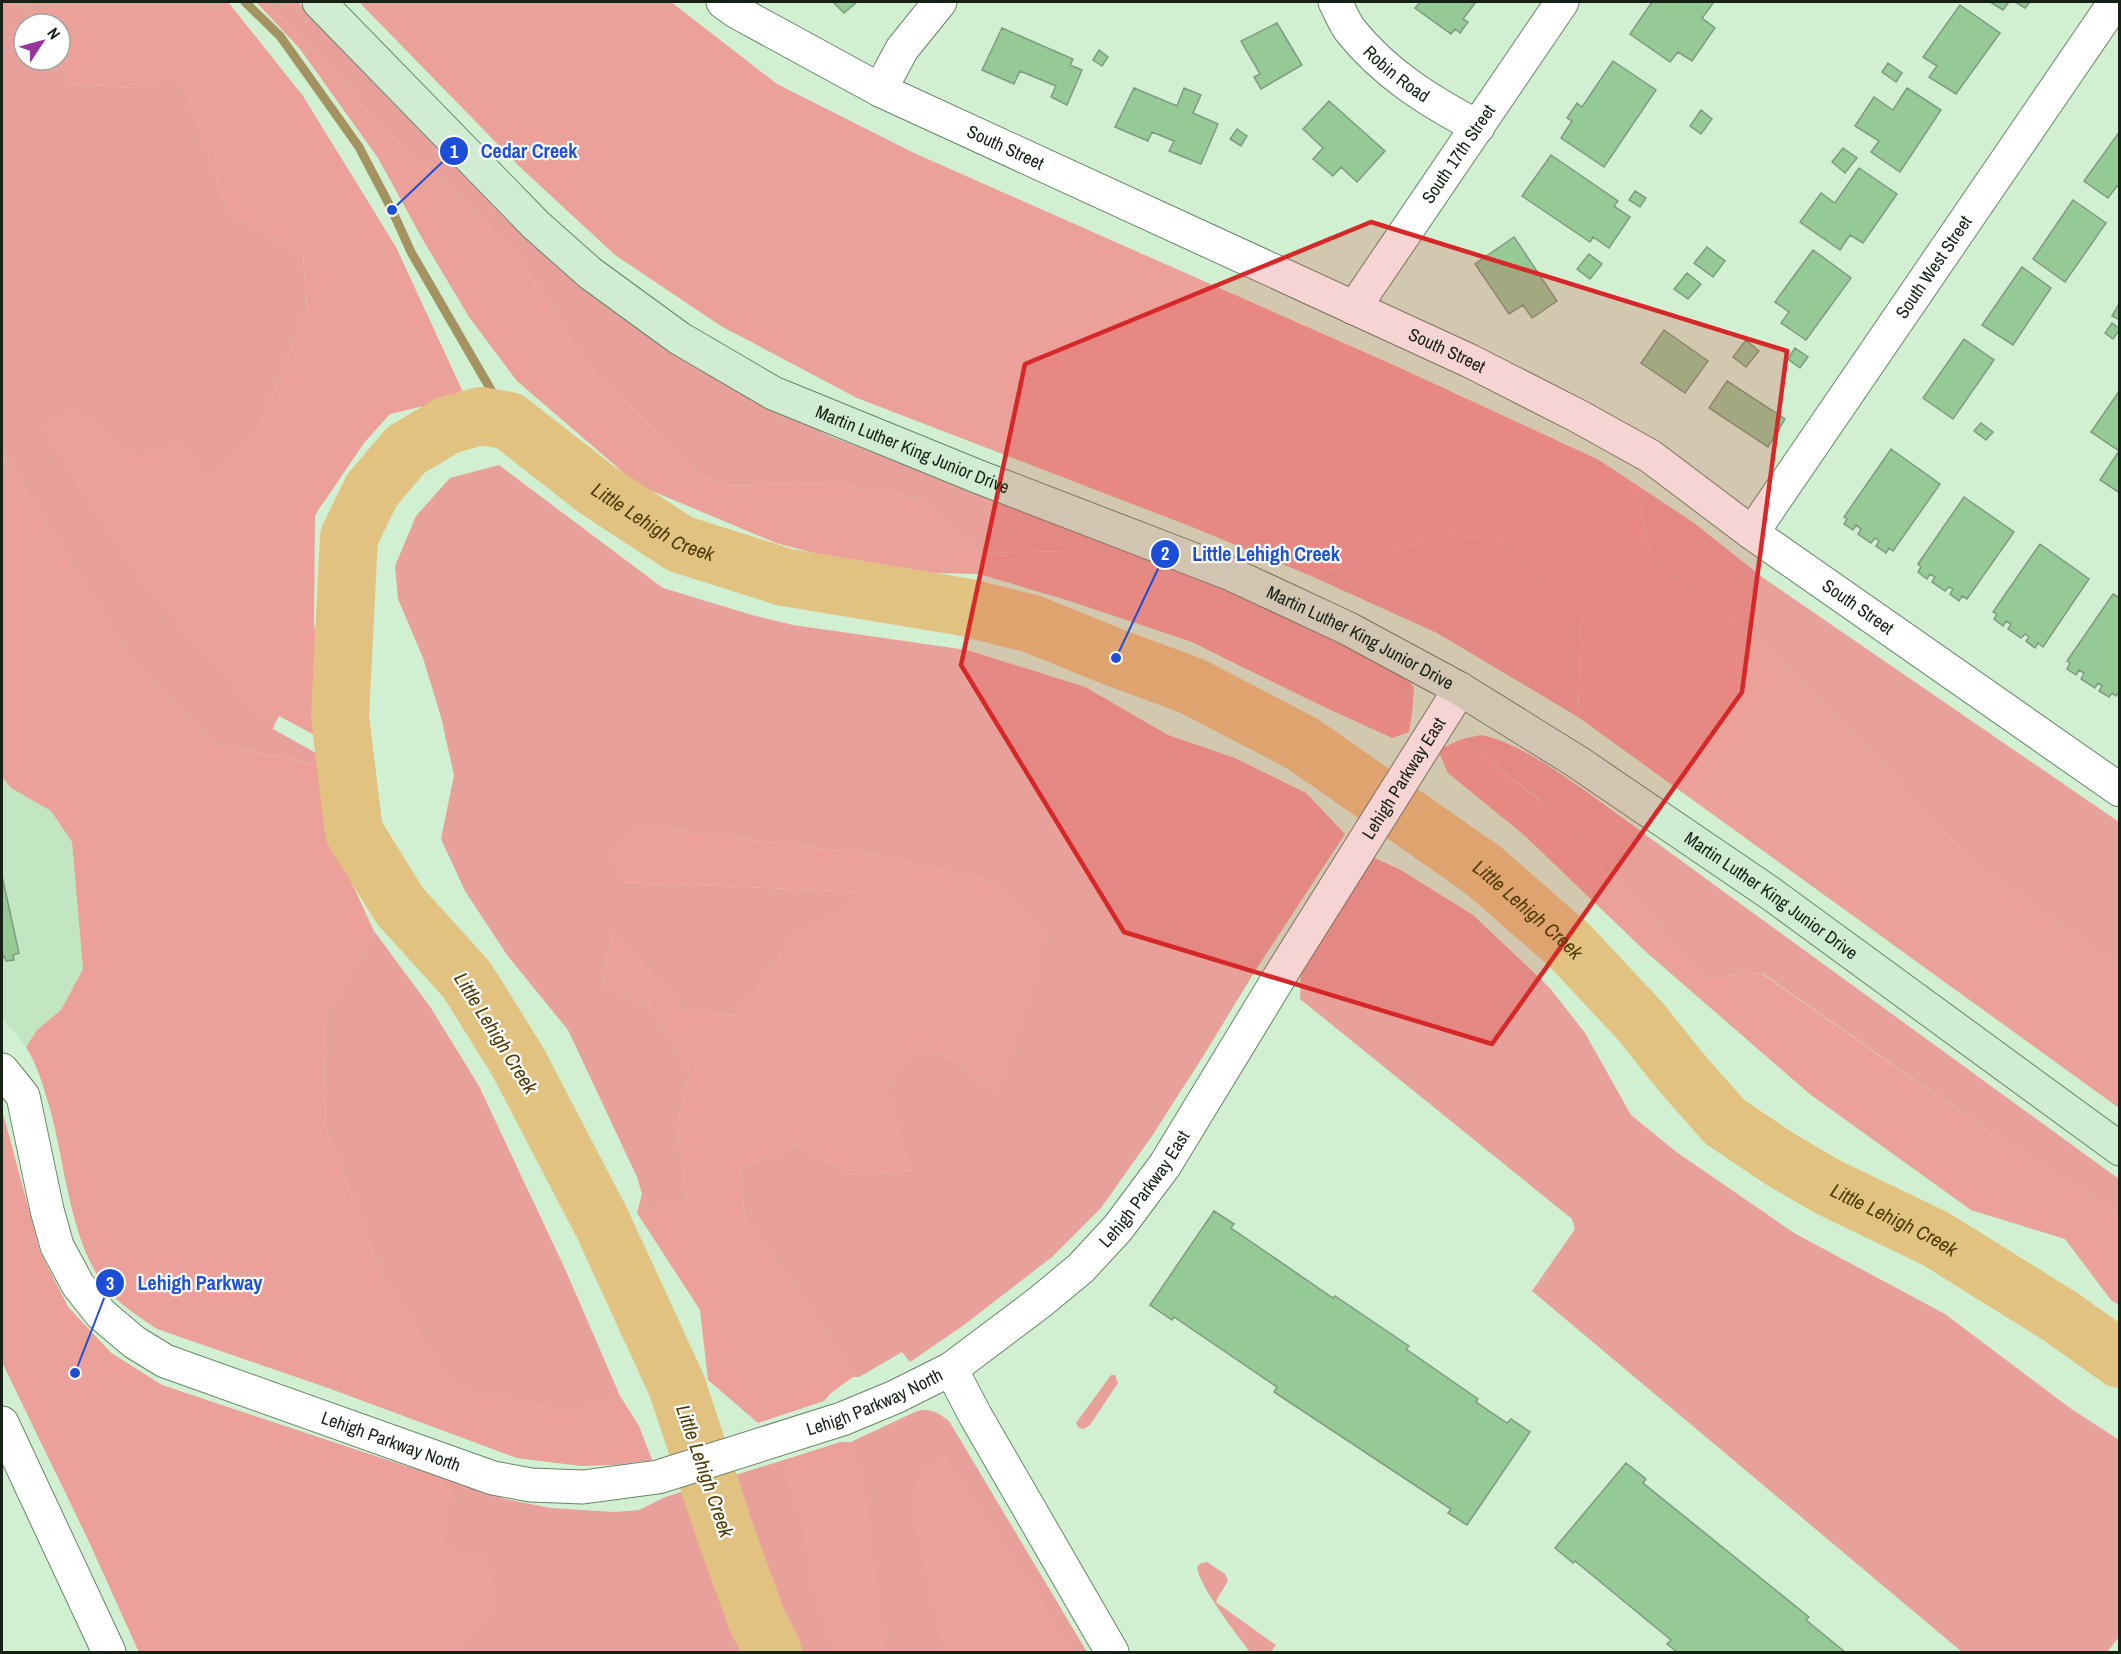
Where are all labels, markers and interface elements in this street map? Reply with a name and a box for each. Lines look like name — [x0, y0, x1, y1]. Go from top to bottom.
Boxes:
north arrow — [12, 12, 72, 72]
text: N — [42, 23, 66, 43]
street label: Robin Road — [1358, 40, 1435, 108]
street label: South 17th Street — [1415, 99, 1501, 208]
street label: South Street — [963, 119, 1048, 176]
callout: Cedar Creek — [439, 132, 590, 170]
text: Cedar Creek — [481, 137, 578, 164]
text: 1 — [450, 139, 459, 164]
street label: South West Street — [1889, 210, 1977, 323]
street label: South Street — [1405, 321, 1490, 379]
street label: Martin Luther King Junior Drive — [812, 399, 1013, 500]
water label: Little Lehigh Creek — [587, 476, 719, 567]
callout: Little Lehigh Creek — [1150, 535, 1352, 573]
text: Little Lehigh Creek — [1192, 540, 1341, 567]
text: 2 — [1161, 541, 1169, 566]
street label: South Street — [1817, 573, 1899, 640]
street label: Martin Luther King Junior Drive — [1263, 579, 1458, 695]
street label: Lehigh Parkway East — [1356, 712, 1451, 844]
street label: Martin Luther King Junior Drive — [1680, 825, 1863, 965]
water label: Little Lehigh Creek — [1468, 853, 1590, 965]
water label: Little Lehigh Creek — [448, 967, 545, 1099]
street label: Lehigh Parkway East — [1093, 1125, 1195, 1253]
water label: Little Lehigh Creek — [1826, 1176, 1964, 1263]
callout: Lehigh Parkway — [95, 1264, 274, 1302]
text: Lehigh Parkway — [138, 1269, 263, 1296]
text: 3 — [106, 1271, 114, 1296]
street label: Lehigh Parkway North — [803, 1362, 947, 1442]
water label: Little Lehigh Creek — [670, 1401, 741, 1541]
street label: Lehigh Parkway North — [318, 1405, 464, 1477]

